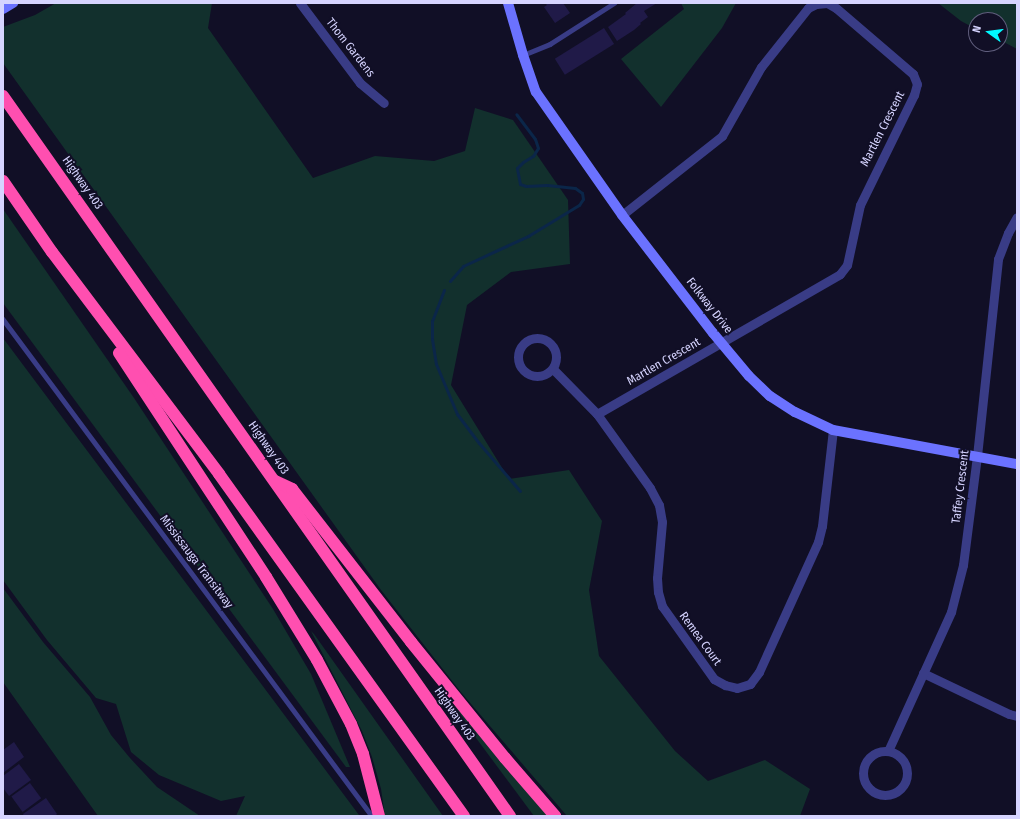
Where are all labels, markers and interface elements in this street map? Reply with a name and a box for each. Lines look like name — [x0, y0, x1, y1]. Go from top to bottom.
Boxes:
north arrow — [968, 12, 1008, 52]
street label: Thom Gardens — [323, 16, 377, 80]
text: N — [970, 24, 984, 34]
street label: Martlen Crescent — [858, 89, 908, 169]
street label: Highway 403 — [59, 154, 105, 212]
street label: Folkway Drive — [683, 275, 735, 337]
street label: Martlen Crescent — [625, 335, 703, 389]
street label: Highway 403 — [245, 419, 291, 477]
street label: Taffey Crescent — [949, 449, 973, 525]
street label: Mississauga Transitway — [156, 513, 236, 611]
street label: Remea Court — [676, 609, 724, 669]
street label: Highway 403 — [431, 685, 477, 743]

